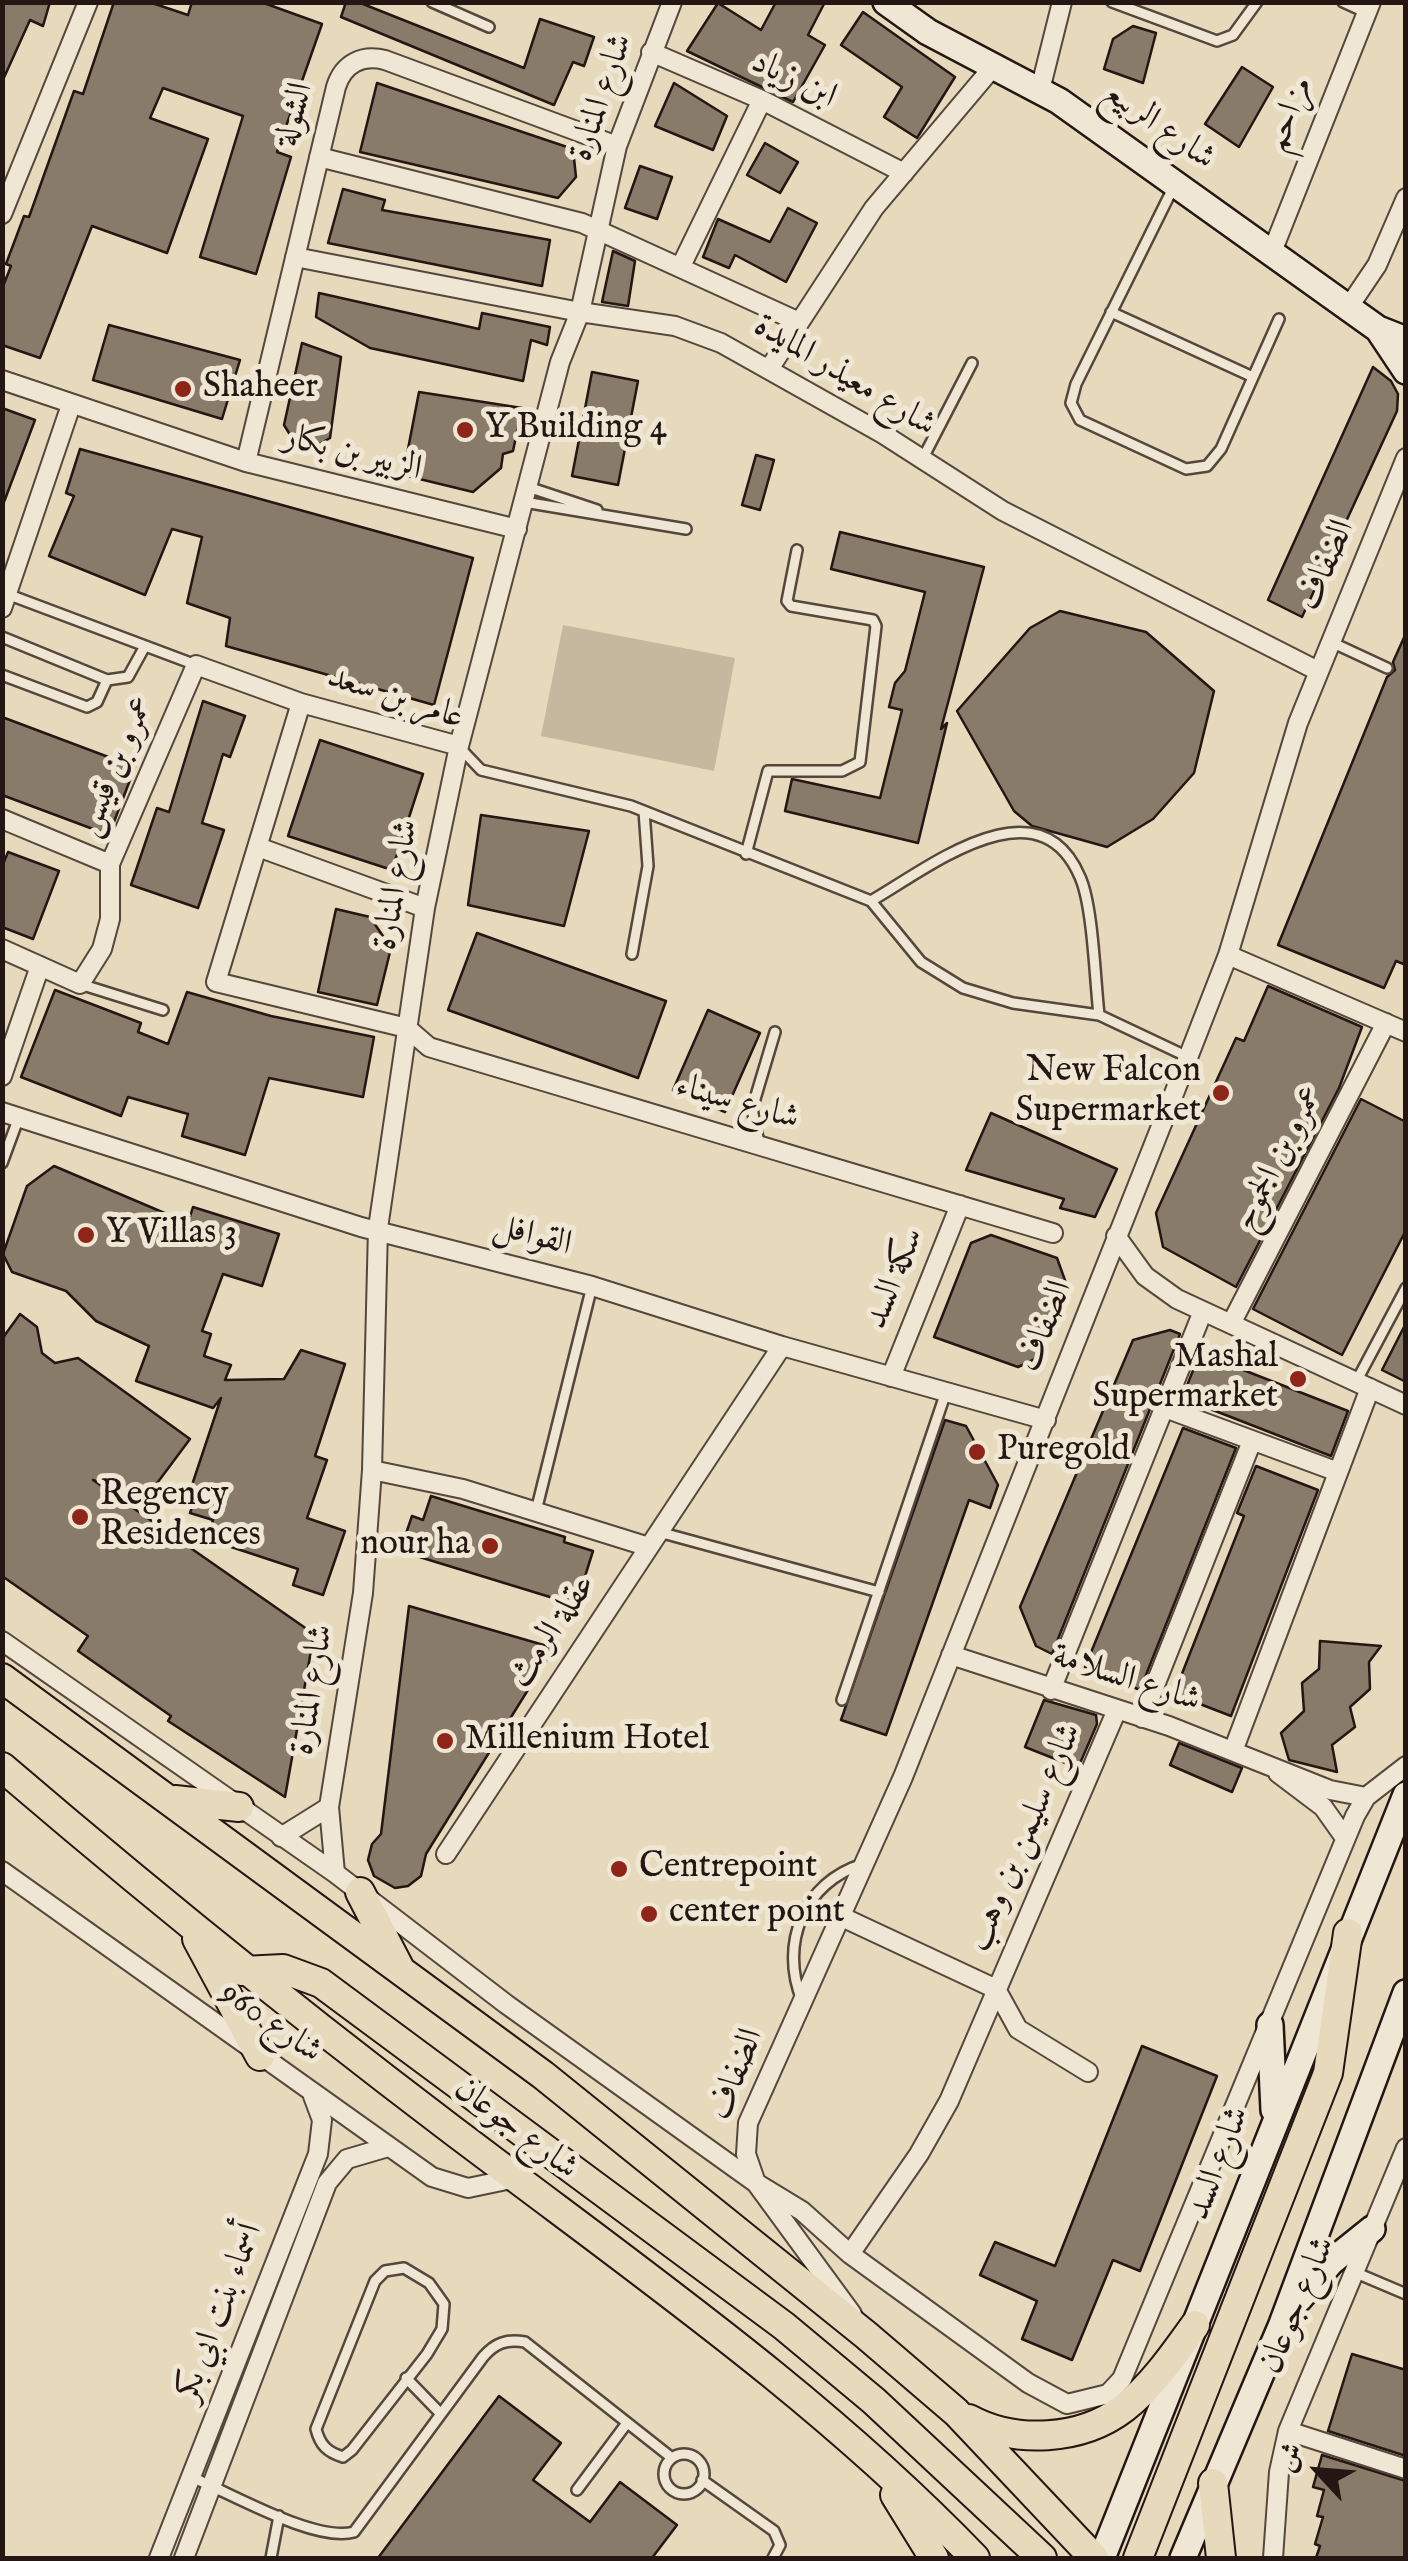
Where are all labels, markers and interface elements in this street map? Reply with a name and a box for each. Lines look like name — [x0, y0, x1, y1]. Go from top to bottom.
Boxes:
street label: شارع المنارة — [562, 29, 644, 167]
street label: ابن زياد — [743, 42, 843, 120]
street label: مزاحم — [1257, 71, 1325, 159]
street label: شارع الربيع — [1093, 73, 1223, 181]
street label: الشولة — [267, 78, 325, 152]
street label: شارع معيذر المايدة — [745, 306, 943, 448]
place label: Shaheer — [203, 368, 318, 410]
marker: Shaheer — [172, 378, 194, 400]
place label: Y Building 4 — [485, 409, 667, 451]
street label: الزبير بن بكار — [278, 418, 426, 492]
marker: Y Building 4 — [454, 419, 476, 441]
street label: الضفاف — [1290, 514, 1366, 618]
street label: عامر بن سعد — [321, 657, 469, 741]
street label: عمرو بن قيس — [69, 690, 165, 844]
street label: شارع المنارة — [366, 816, 430, 954]
place label: New Falcon Supermarket — [1016, 1052, 1201, 1134]
street label: شارع سيناء — [670, 1066, 804, 1142]
street label: عمرو بن الجموح — [1226, 1079, 1334, 1239]
marker: New Falcon Supermarket — [1210, 1082, 1232, 1104]
street label: القوافل — [488, 1206, 576, 1268]
place label: Y Villas 3 — [106, 1214, 237, 1256]
street label: سكة السد — [857, 1222, 935, 1336]
marker: Y Villas 3 — [75, 1224, 97, 1246]
street label: الضفاف — [1010, 1275, 1084, 1379]
place label: Mashal Supermarket — [1093, 1338, 1278, 1420]
marker: Mashal Supermarket — [1287, 1368, 1309, 1390]
place label: Puregold — [997, 1431, 1130, 1473]
marker: Puregold — [966, 1441, 988, 1463]
place label: Regency Residences — [100, 1476, 261, 1558]
marker: Regency Residences — [69, 1506, 91, 1528]
place label: nour ha — [360, 1525, 470, 1567]
marker: nour ha — [479, 1535, 501, 1557]
street label: عقلة الرمث — [501, 1567, 607, 1697]
street label: شارع المنارة — [283, 1622, 345, 1758]
street label: شارع السلامة — [1047, 1636, 1205, 1724]
street label: شارع سليمن بن وهب — [959, 1718, 1093, 1958]
place label: Millenium Hotel — [465, 1720, 709, 1762]
marker: Millenium Hotel — [434, 1730, 456, 1752]
place label: Centrepoint — [639, 1848, 817, 1890]
marker: Centrepoint — [608, 1858, 630, 1880]
place label: center point — [669, 1893, 845, 1935]
marker: center point — [638, 1903, 660, 1925]
street label: شارع 960 — [211, 1974, 329, 2074]
street label: الضفاف — [701, 2023, 775, 2127]
street label: شارع جوعان — [444, 2070, 586, 2190]
street label: شارع السد — [1179, 2101, 1261, 2227]
street label: أسماء بنت ابي بكر — [168, 2218, 274, 2408]
street label: شارع جوعان — [1251, 2231, 1347, 2381]
north arrow — [1268, 2421, 1368, 2521]
text: ش — [1269, 2437, 1312, 2478]

